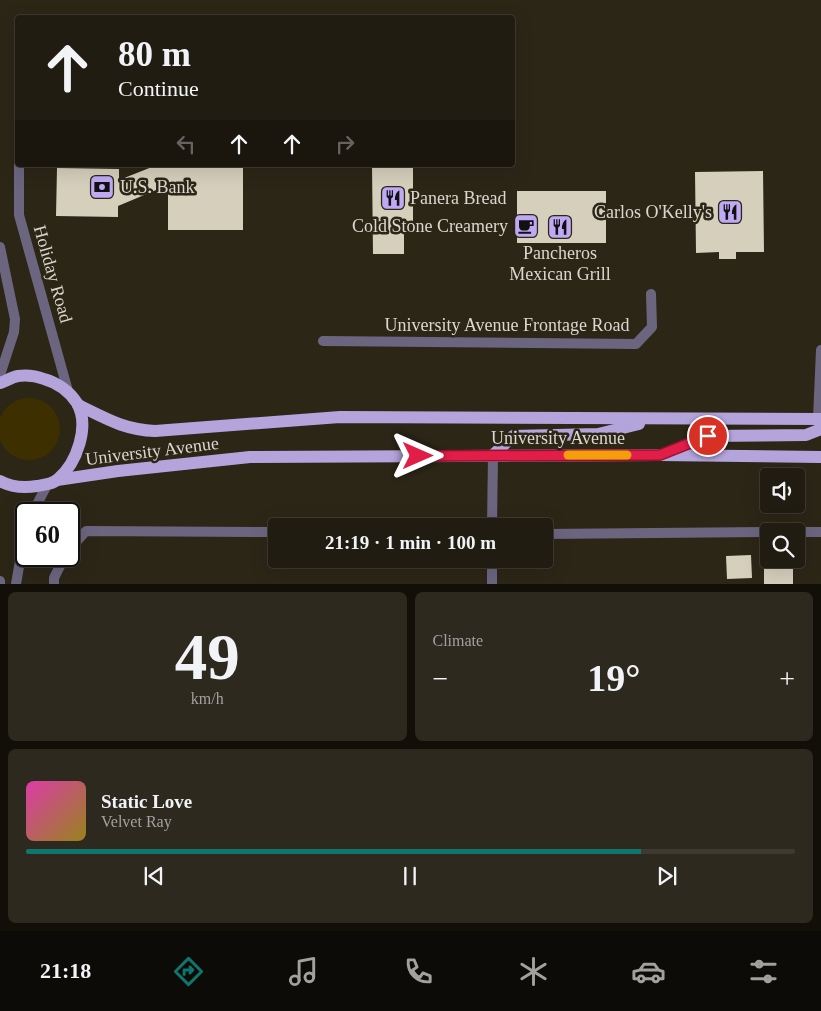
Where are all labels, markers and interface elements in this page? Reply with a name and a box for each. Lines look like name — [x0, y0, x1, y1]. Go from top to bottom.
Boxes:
icon: ahead — [35, 35, 100, 100]
text: 80 m — [118, 35, 191, 74]
text: Continue — [118, 76, 199, 101]
icon: left — [172, 130, 200, 158]
icon: ahead — [225, 130, 253, 158]
icon: ahead — [278, 130, 306, 158]
icon: right — [331, 130, 359, 158]
bank icon: U.S. Bank — [89, 174, 115, 200]
place label: U.S. Bank — [120, 177, 195, 197]
restaurant icon: Panera Bread — [380, 185, 406, 211]
place label: Panera Bread — [410, 188, 506, 208]
restaurant icon: Carlos O'Kelly's — [717, 199, 743, 225]
place label: Carlos O'Kelly's — [594, 202, 712, 222]
cafe icon: Cold Stone Creamery — [513, 213, 539, 239]
restaurant icon: Pancheros Mexican Grill — [547, 214, 573, 240]
place label: Cold Stone Creamery — [352, 216, 508, 236]
street label: Holiday Road — [30, 223, 76, 325]
place label: Pancheros Mexican Grill — [509, 243, 611, 284]
street label: University Avenue Frontage Road — [384, 315, 630, 335]
pin — [687, 415, 729, 457]
icon: arrive — [694, 422, 722, 450]
street label: University Avenue — [491, 428, 625, 448]
position arrow — [391, 429, 443, 481]
street label: University Avenue — [84, 433, 220, 469]
map controls — [760, 468, 805, 568]
button: sound — [760, 468, 805, 513]
speed limit sign: 60 — [15, 502, 80, 567]
button: search — [760, 523, 805, 568]
text: 21:19 · 1 min · 100 m — [325, 532, 496, 553]
text: 49 — [175, 621, 240, 693]
text: Climate — [433, 632, 483, 649]
text: 19° — [587, 657, 640, 699]
text: − — [433, 663, 448, 694]
text: + — [779, 663, 795, 694]
text: km/h — [191, 690, 224, 707]
text: Static Love — [101, 791, 192, 812]
text: Velvet Ray — [101, 813, 172, 830]
icon: previous — [140, 862, 168, 890]
icon: pause — [396, 862, 424, 890]
icon: next — [653, 862, 681, 890]
icon: directions — [171, 954, 206, 989]
icon: music — [286, 954, 321, 989]
icon: phone — [401, 954, 436, 989]
icon: climate — [516, 954, 551, 989]
icon: car — [631, 954, 666, 989]
icon: filters — [746, 954, 781, 989]
text: 21:18 — [40, 958, 91, 983]

